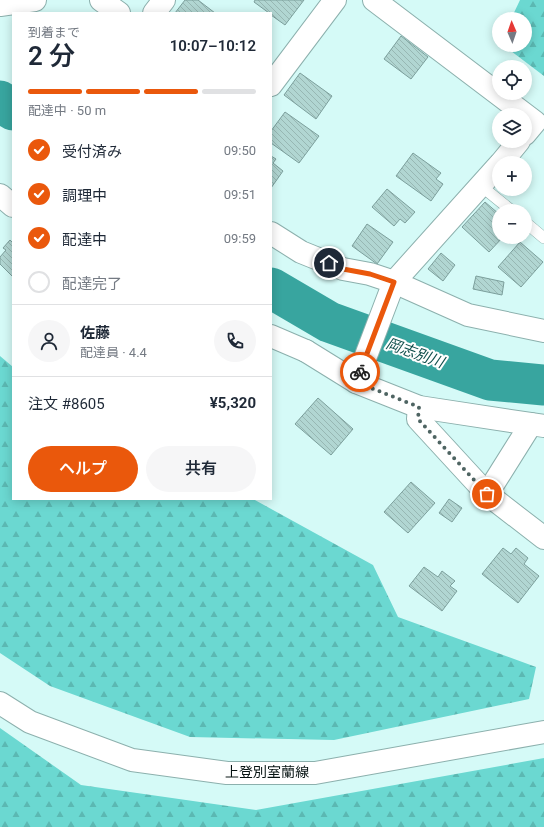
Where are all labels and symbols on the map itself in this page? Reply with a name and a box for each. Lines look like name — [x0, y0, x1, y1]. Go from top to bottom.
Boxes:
north arrow — [492, 12, 532, 52]
pin — [312, 246, 346, 280]
water label: 岡志別川 — [384, 334, 448, 372]
courier — [340, 352, 380, 392]
pin — [470, 477, 504, 511]
street label: 上登別室蘭線 — [225, 764, 309, 780]

